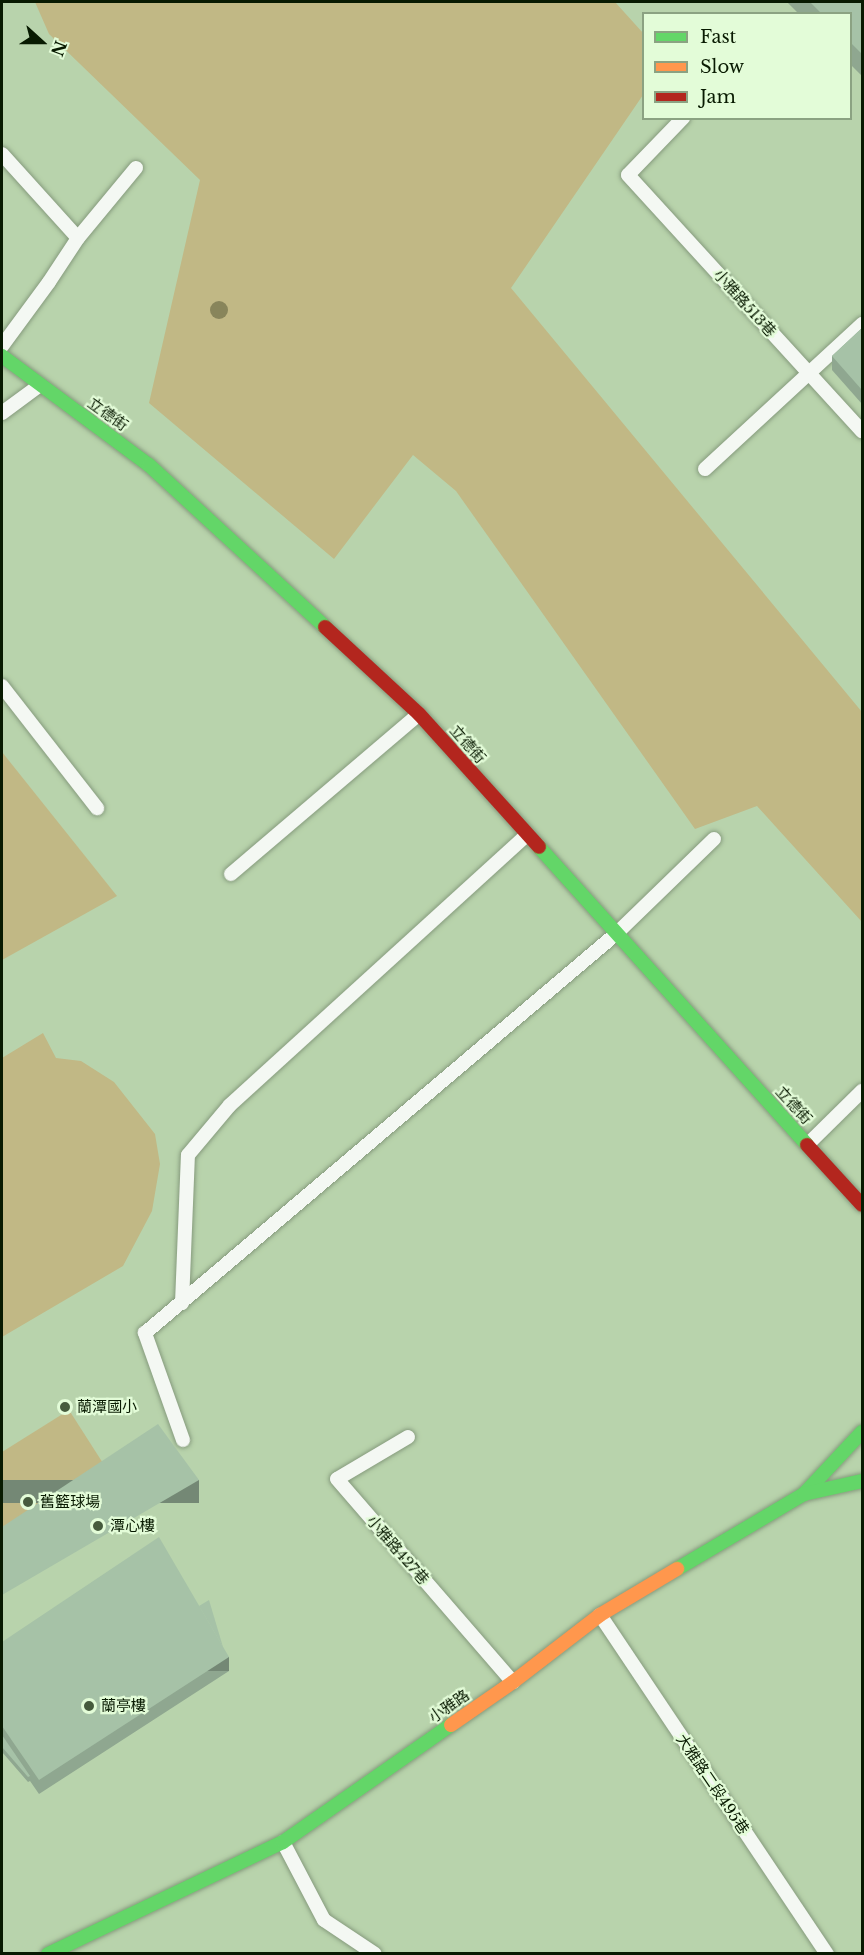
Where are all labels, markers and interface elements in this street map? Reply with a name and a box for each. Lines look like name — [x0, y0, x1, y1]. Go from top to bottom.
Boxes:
north arrow — [12, 12, 72, 72]
legend — [642, 12, 852, 120]
text: Fast — [700, 26, 736, 48]
text: N — [47, 38, 71, 59]
text: Slow — [700, 56, 744, 78]
text: Jam — [700, 86, 736, 108]
street label: 小雅路513巷 — [710, 266, 780, 340]
street label: 立德街 — [85, 393, 131, 435]
street label: 立德街 — [446, 721, 490, 767]
street label: 立德街 — [772, 1082, 816, 1128]
place label: 蘭潭國小 — [77, 1398, 137, 1416]
marker: 蘭潭國小 — [58, 1400, 72, 1414]
place label: 舊籃球場 — [40, 1493, 100, 1511]
marker: 舊籃球場 — [21, 1495, 35, 1509]
street label: 小雅路427巷 — [363, 1512, 433, 1588]
place label: 潭心樓 — [110, 1517, 155, 1535]
marker: 潭心樓 — [91, 1519, 105, 1533]
street label: 小雅路 — [425, 1686, 473, 1726]
place label: 蘭亭樓 — [101, 1697, 146, 1715]
marker: 蘭亭樓 — [82, 1699, 96, 1713]
street label: 大雅路二段495巷 — [673, 1730, 753, 1838]

